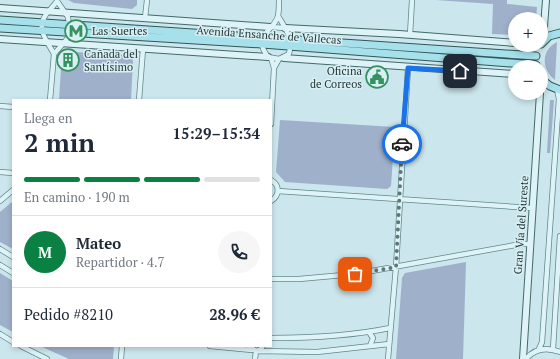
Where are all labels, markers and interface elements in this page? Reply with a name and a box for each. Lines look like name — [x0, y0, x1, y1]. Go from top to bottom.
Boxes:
map controls — [508, 12, 548, 100]
button: + — [508, 12, 548, 52]
metro station icon: Las Suertes — [63, 18, 89, 44]
street label: Avenida Ensanche de Vallecas — [196, 23, 342, 47]
place label: Las Suertes — [92, 24, 148, 38]
building icon: Cañada del Santísimo — [55, 47, 81, 73]
place label: Cañada del Santísimo — [84, 47, 138, 74]
pin — [443, 54, 477, 88]
icon: home — [449, 60, 471, 82]
button: − — [508, 60, 548, 100]
place label: Oficina de Correos — [310, 64, 362, 91]
public building icon: Oficina de Correos — [364, 64, 390, 90]
text: Llega en — [24, 109, 72, 127]
text: 15:29–15:34 — [173, 123, 260, 143]
courier — [382, 124, 422, 164]
text: 2 min — [24, 125, 95, 159]
icon: car — [391, 133, 413, 155]
street label: Gran Vía del Sureste — [511, 175, 531, 275]
text: En camino · 190 m — [24, 188, 130, 206]
button: phone — [218, 231, 260, 273]
text: Mateo — [76, 233, 121, 253]
text: M — [38, 242, 52, 262]
text: Repartidor · 4.7 — [76, 253, 165, 271]
pin — [338, 257, 372, 291]
icon: bag — [344, 263, 366, 285]
text: Pedido #8210 — [24, 304, 113, 324]
text: 28.96 € — [209, 304, 260, 324]

